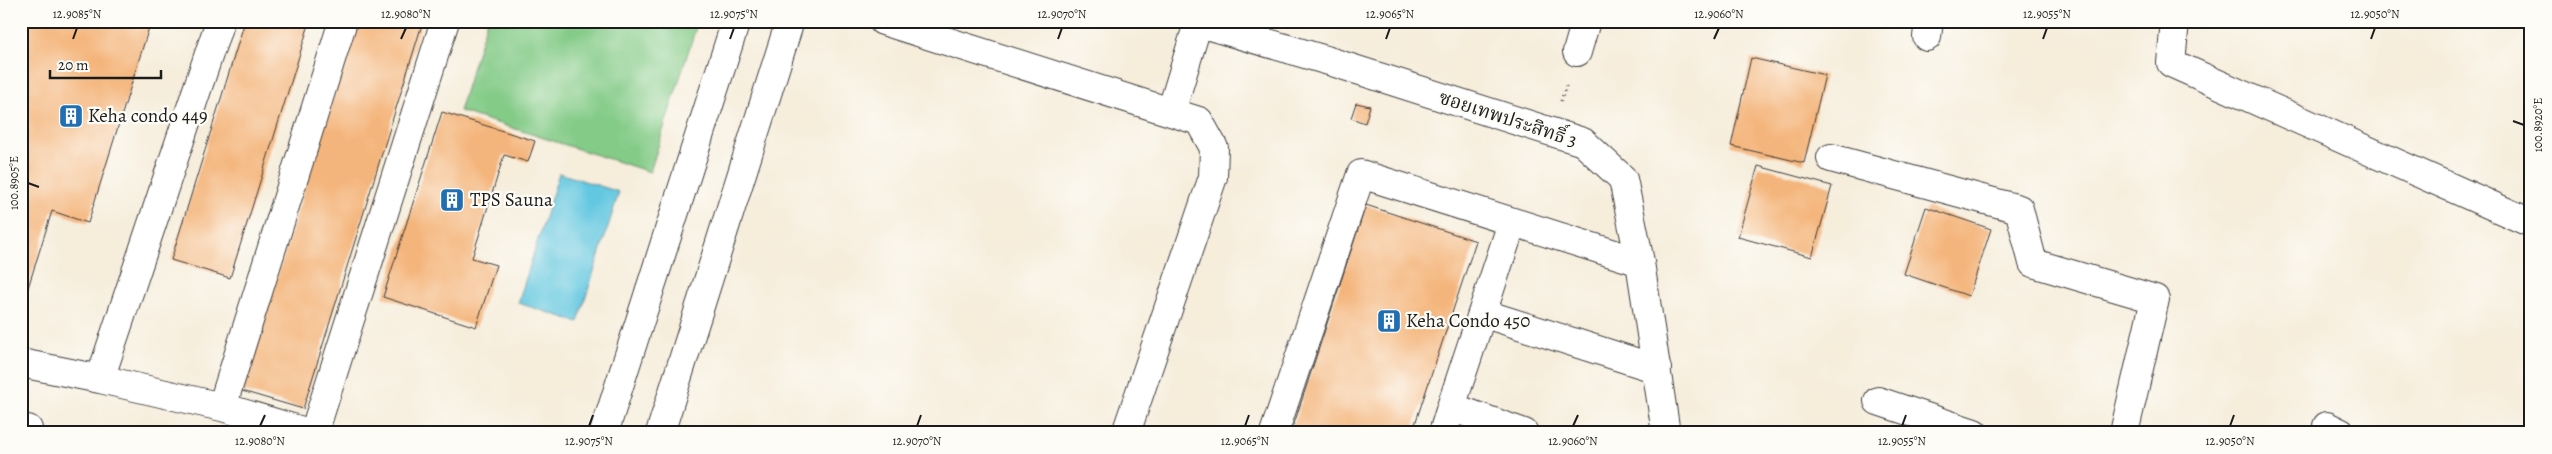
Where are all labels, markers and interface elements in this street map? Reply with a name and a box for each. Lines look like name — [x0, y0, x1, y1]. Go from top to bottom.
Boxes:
text: 12.9085°N — [53, 6, 102, 22]
text: 12.9080°N — [381, 6, 431, 22]
text: 12.9075°N — [710, 6, 758, 22]
text: 12.9070°N — [1037, 6, 1087, 22]
text: 12.9065°N — [1366, 6, 1415, 22]
text: 12.9060°N — [1694, 6, 1744, 22]
text: 12.9055°N — [2023, 6, 2071, 22]
text: 12.9050°N — [2350, 6, 2400, 22]
scale bar — [50, 48, 161, 80]
text: 20 m — [58, 55, 89, 75]
street label: ซอยเทพประสิทธิ์ 3 — [1436, 83, 1581, 154]
text: 100.8920°E — [2530, 98, 2546, 152]
building icon: Keha condo 449 — [58, 103, 84, 129]
place label: Keha condo 449 — [88, 103, 208, 129]
text: 100.8905°E — [6, 156, 22, 210]
building icon: TPS Sauna — [439, 187, 465, 213]
place label: TPS Sauna — [470, 187, 553, 213]
building icon: Keha Condo 450 — [1376, 308, 1402, 334]
place label: Keha Condo 450 — [1406, 308, 1530, 334]
text: 12.9080°N — [235, 433, 285, 449]
text: 12.9075°N — [565, 433, 613, 449]
text: 12.9070°N — [892, 433, 942, 449]
text: 12.9065°N — [1221, 433, 1270, 449]
text: 12.9060°N — [1548, 433, 1598, 449]
text: 12.9055°N — [1878, 433, 1926, 449]
text: 12.9050°N — [2205, 433, 2255, 449]

